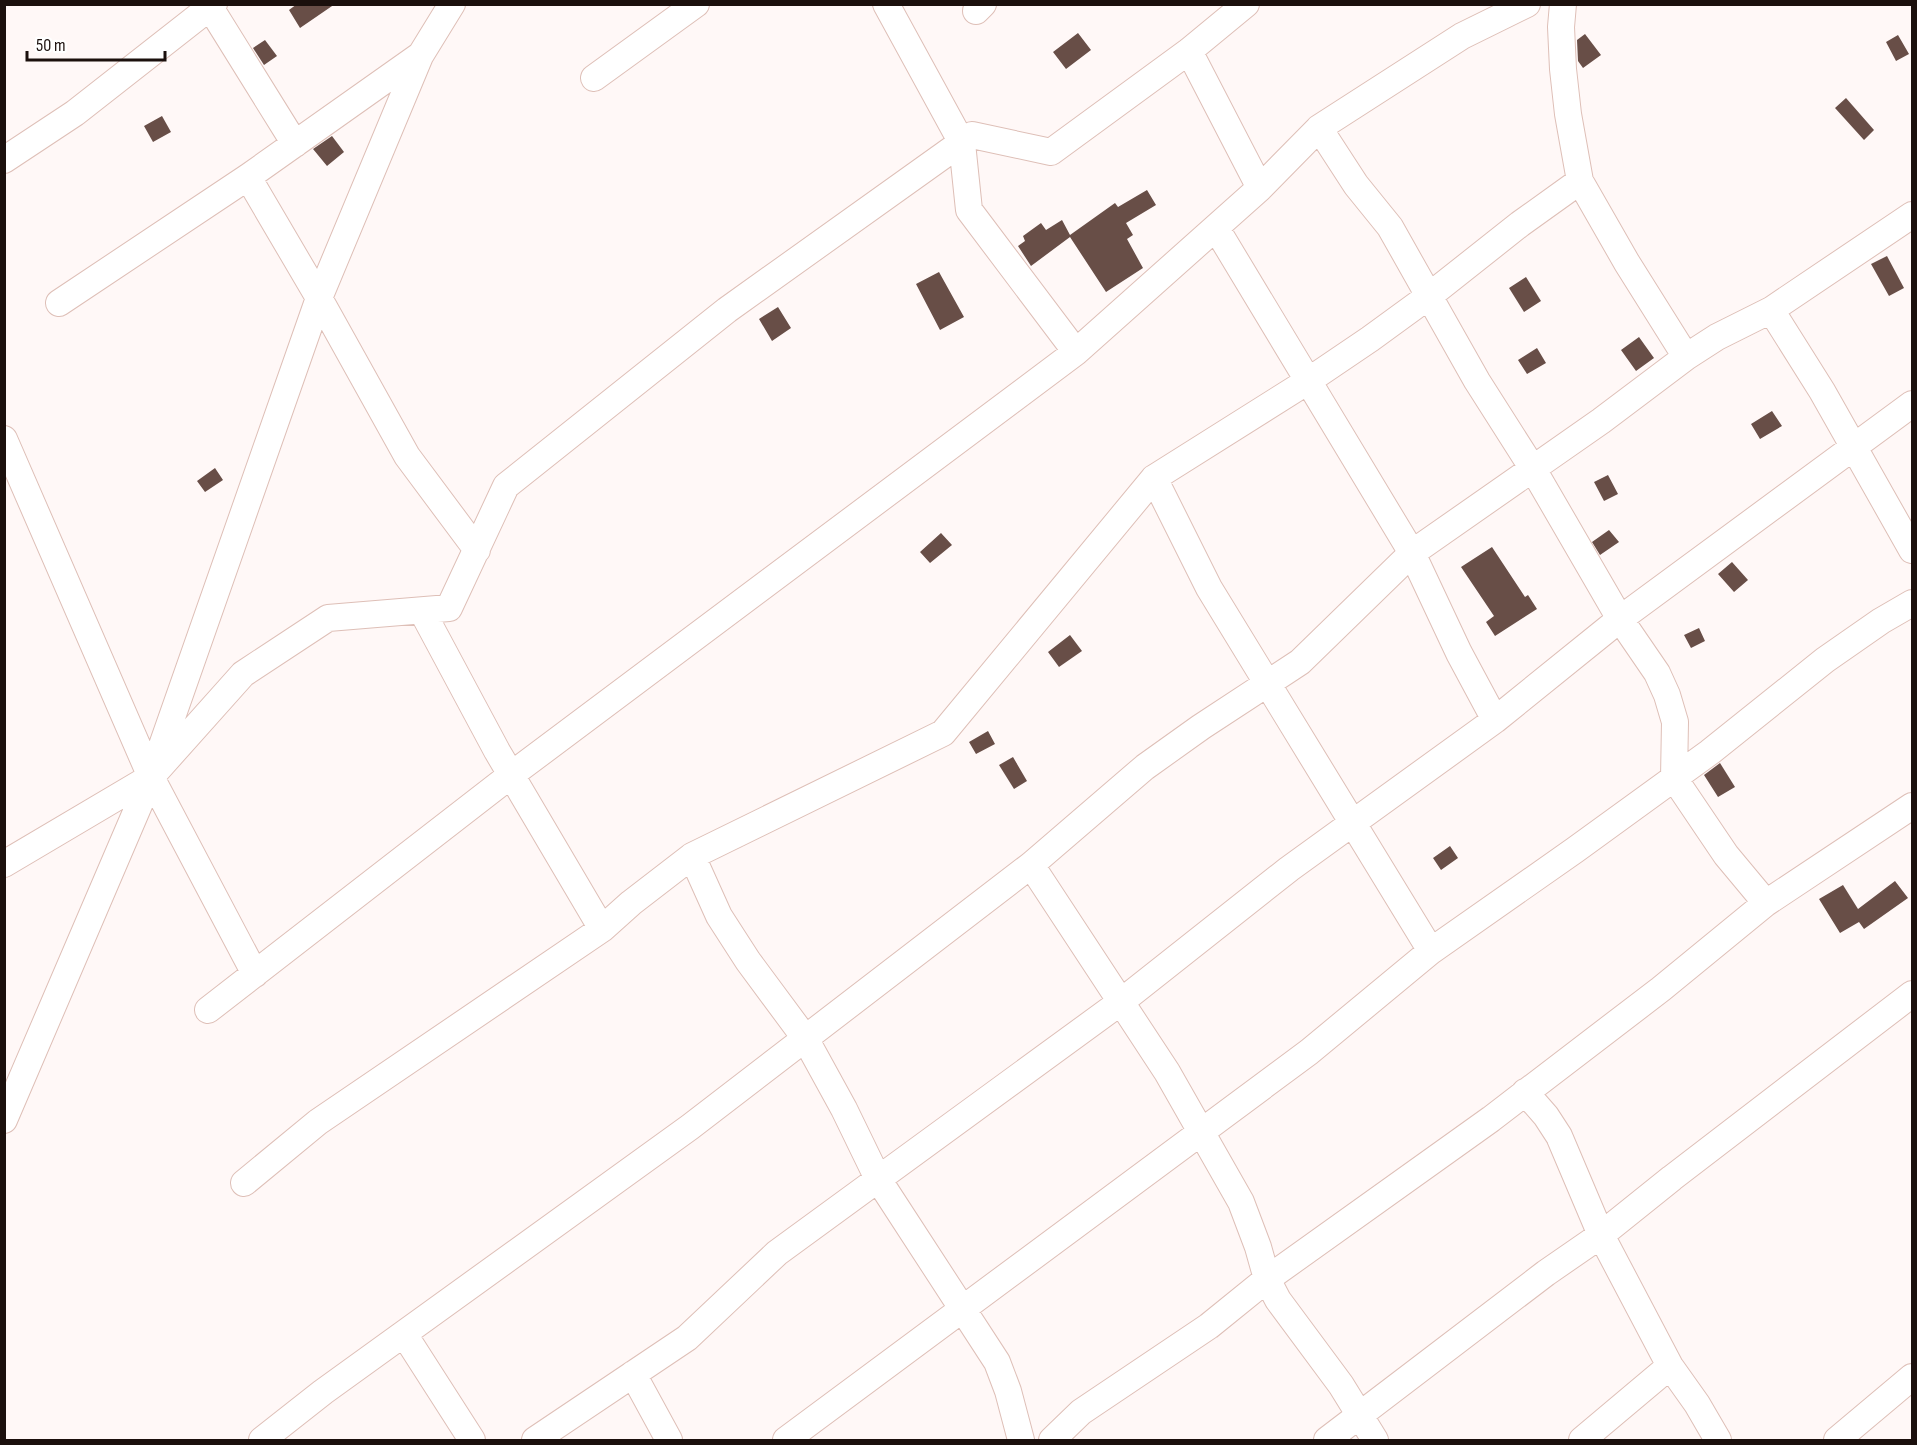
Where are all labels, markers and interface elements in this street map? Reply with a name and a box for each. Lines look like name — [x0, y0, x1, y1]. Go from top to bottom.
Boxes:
scale bar — [27, 24, 165, 62]
text: 50 m — [36, 35, 66, 56]

